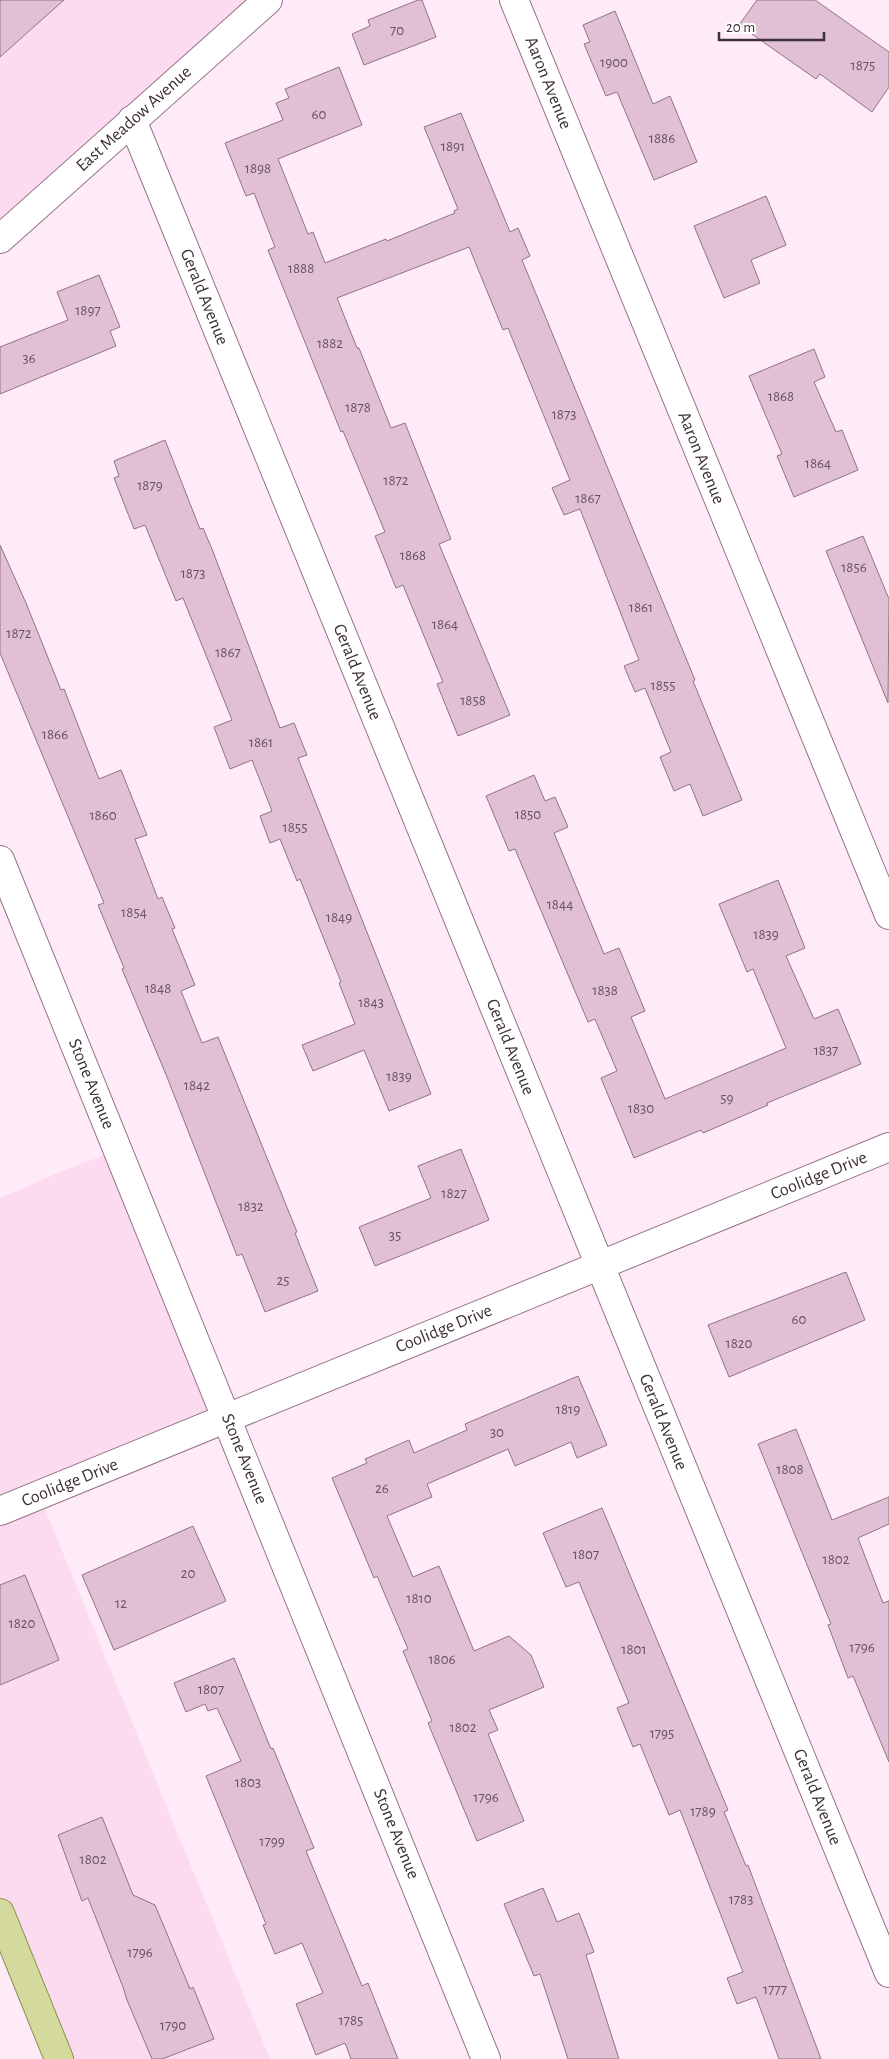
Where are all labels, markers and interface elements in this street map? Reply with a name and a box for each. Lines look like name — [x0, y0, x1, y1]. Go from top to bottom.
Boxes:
scale bar — [719, 10, 824, 42]
text: 20 m — [726, 20, 755, 35]
house number: 70 — [390, 23, 404, 38]
street label: Aaron Avenue — [521, 34, 575, 132]
house number: 1900 — [600, 55, 628, 70]
house number: 1875 — [851, 58, 875, 73]
street label: East Meadow Avenue — [73, 63, 195, 175]
house number: 60 — [312, 107, 327, 122]
house number: 1886 — [649, 131, 675, 146]
house number: 1891 — [441, 139, 465, 154]
house number: 1898 — [245, 161, 271, 176]
street label: Gerald Avenue — [177, 246, 231, 348]
house number: 1888 — [288, 261, 314, 276]
house number: 1897 — [75, 303, 101, 318]
house number: 1882 — [317, 336, 343, 351]
house number: 36 — [22, 351, 36, 366]
house number: 1868 — [768, 389, 794, 404]
house number: 1878 — [345, 400, 371, 415]
house number: 1873 — [552, 407, 576, 422]
street label: Aaron Avenue — [674, 409, 728, 507]
house number: 1864 — [805, 456, 831, 471]
house number: 1872 — [383, 473, 409, 488]
house number: 1879 — [137, 478, 163, 493]
house number: 1867 — [575, 491, 601, 506]
house number: 1868 — [400, 548, 426, 563]
house number: 1856 — [841, 560, 867, 575]
house number: 1873 — [181, 566, 205, 581]
house number: 1861 — [629, 600, 653, 615]
house number: 1864 — [432, 617, 458, 632]
street label: Gerald Avenue — [330, 621, 384, 723]
house number: 1872 — [6, 626, 32, 641]
house number: 1867 — [215, 645, 241, 660]
house number: 1855 — [651, 678, 675, 693]
house number: 1858 — [460, 693, 486, 708]
house number: 1866 — [42, 727, 68, 742]
house number: 1861 — [249, 735, 273, 750]
house number: 1850 — [515, 807, 541, 822]
house number: 1860 — [89, 808, 117, 823]
house number: 1855 — [283, 820, 307, 835]
house number: 1844 — [547, 897, 573, 912]
house number: 1854 — [121, 905, 147, 920]
house number: 1849 — [326, 910, 352, 925]
house number: 1839 — [753, 927, 779, 942]
house number: 1848 — [145, 981, 171, 996]
house number: 1838 — [592, 983, 618, 998]
house number: 1843 — [358, 995, 384, 1010]
street label: Gerald Avenue — [483, 996, 537, 1098]
street label: Stone Avenue — [65, 1036, 117, 1132]
house number: 1837 — [814, 1043, 838, 1058]
house number: 1839 — [386, 1069, 412, 1084]
house number: 1842 — [184, 1078, 210, 1093]
house number: 59 — [720, 1091, 734, 1106]
house number: 1830 — [628, 1101, 654, 1116]
street label: Coolidge Drive — [768, 1148, 870, 1204]
house number: 1827 — [441, 1186, 467, 1201]
house number: 1832 — [238, 1199, 264, 1214]
house number: 35 — [389, 1228, 401, 1243]
house number: 25 — [276, 1273, 290, 1288]
street label: Coolidge Drive — [393, 1301, 495, 1357]
house number: 60 — [792, 1312, 807, 1327]
house number: 1820 — [725, 1336, 753, 1351]
street label: Gerald Avenue — [636, 1371, 690, 1473]
house number: 1819 — [556, 1402, 580, 1417]
street label: Stone Avenue — [218, 1411, 270, 1507]
house number: 30 — [490, 1425, 504, 1440]
street label: Coolidge Drive — [19, 1455, 121, 1511]
house number: 1808 — [776, 1462, 804, 1477]
house number: 26 — [375, 1481, 389, 1496]
house number: 1807 — [573, 1547, 599, 1562]
house number: 1802 — [822, 1552, 850, 1567]
house number: 20 — [181, 1566, 195, 1581]
house number: 1810 — [406, 1591, 432, 1606]
house number: 12 — [115, 1596, 127, 1611]
house number: 1820 — [8, 1616, 36, 1631]
house number: 1796 — [849, 1640, 875, 1655]
house number: 1801 — [621, 1642, 647, 1657]
house number: 1806 — [428, 1652, 456, 1667]
house number: 1807 — [198, 1682, 224, 1697]
house number: 1802 — [449, 1720, 477, 1735]
house number: 1795 — [650, 1726, 674, 1741]
street label: Gerald Avenue — [790, 1746, 844, 1848]
house number: 1803 — [235, 1775, 261, 1790]
street label: Stone Avenue — [370, 1786, 422, 1882]
house number: 1796 — [473, 1790, 499, 1805]
house number: 1789 — [690, 1804, 716, 1819]
house number: 1799 — [259, 1834, 285, 1849]
house number: 1802 — [79, 1852, 107, 1867]
house number: 1783 — [729, 1892, 753, 1907]
house number: 1796 — [127, 1945, 153, 1960]
house number: 1777 — [763, 1982, 787, 1997]
house number: 1785 — [339, 2013, 363, 2028]
house number: 1790 — [160, 2018, 186, 2033]

